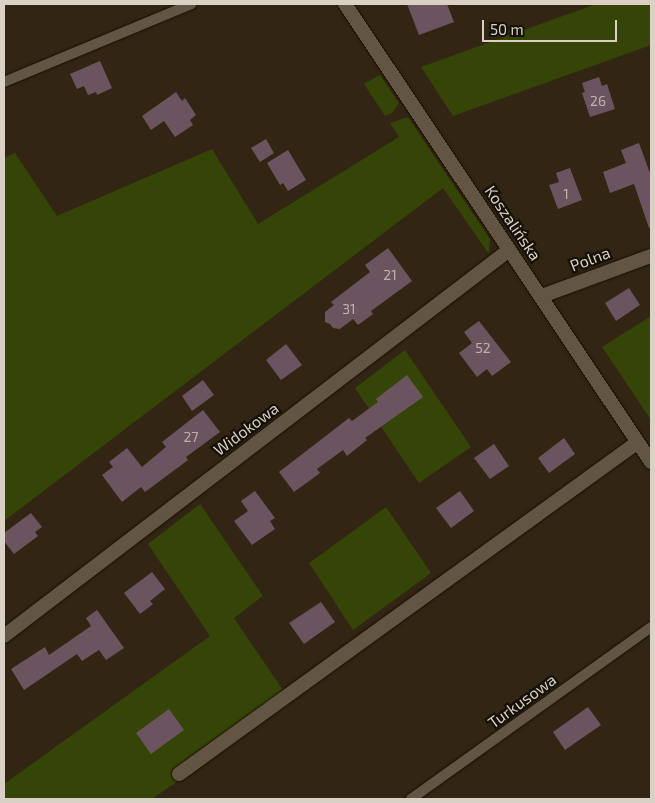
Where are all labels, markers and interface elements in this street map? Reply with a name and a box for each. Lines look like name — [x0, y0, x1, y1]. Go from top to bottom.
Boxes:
scale bar — [485, 10, 620, 42]
text: 50 m — [490, 20, 524, 38]
house number: 26 — [590, 93, 606, 109]
street label: Koszalińska — [481, 182, 545, 264]
house number: 1 — [563, 186, 569, 202]
street label: Polna — [567, 243, 613, 275]
house number: 21 — [383, 267, 397, 283]
house number: 31 — [342, 301, 356, 317]
house number: 52 — [475, 340, 491, 356]
street label: Widokowa — [210, 398, 282, 460]
house number: 27 — [183, 429, 199, 445]
street label: Turkusowa — [484, 670, 560, 732]

